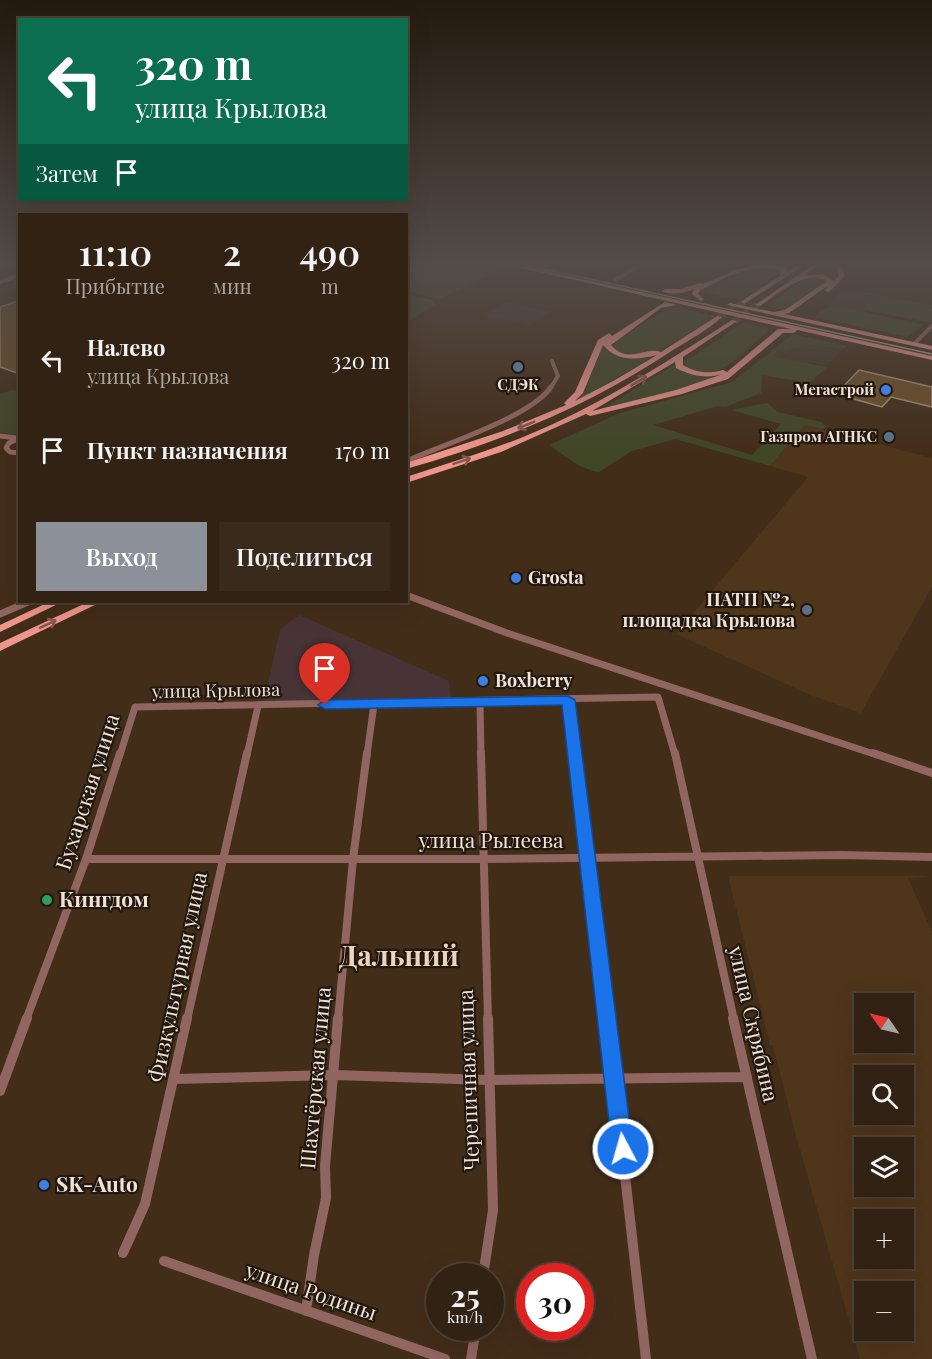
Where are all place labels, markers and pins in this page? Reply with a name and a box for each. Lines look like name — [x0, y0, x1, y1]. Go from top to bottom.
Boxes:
marker: СДЭК — [511, 360, 525, 374]
place label: СДЭК — [497, 374, 539, 394]
place label: Мегастрой — [795, 379, 874, 399]
marker: Мегастрой — [879, 383, 893, 397]
place label: Газпром АГНКС — [760, 426, 877, 446]
marker: Газпром АГНКС — [882, 430, 896, 444]
place label: Grosta — [528, 565, 584, 589]
marker: Grosta — [509, 571, 523, 585]
place label: ПАТП №2, площадка Крылова — [623, 587, 796, 632]
marker: ПАТП №2, площадка Крылова — [800, 603, 814, 617]
pin — [299, 643, 350, 705]
place label: Boxberry — [495, 668, 573, 692]
marker: Boxberry — [476, 674, 490, 688]
place label: Кингдом — [59, 884, 149, 912]
marker: Кингдом — [40, 893, 54, 907]
place label: SK-Auto — [56, 1169, 138, 1197]
marker: SK-Auto — [37, 1178, 51, 1192]

